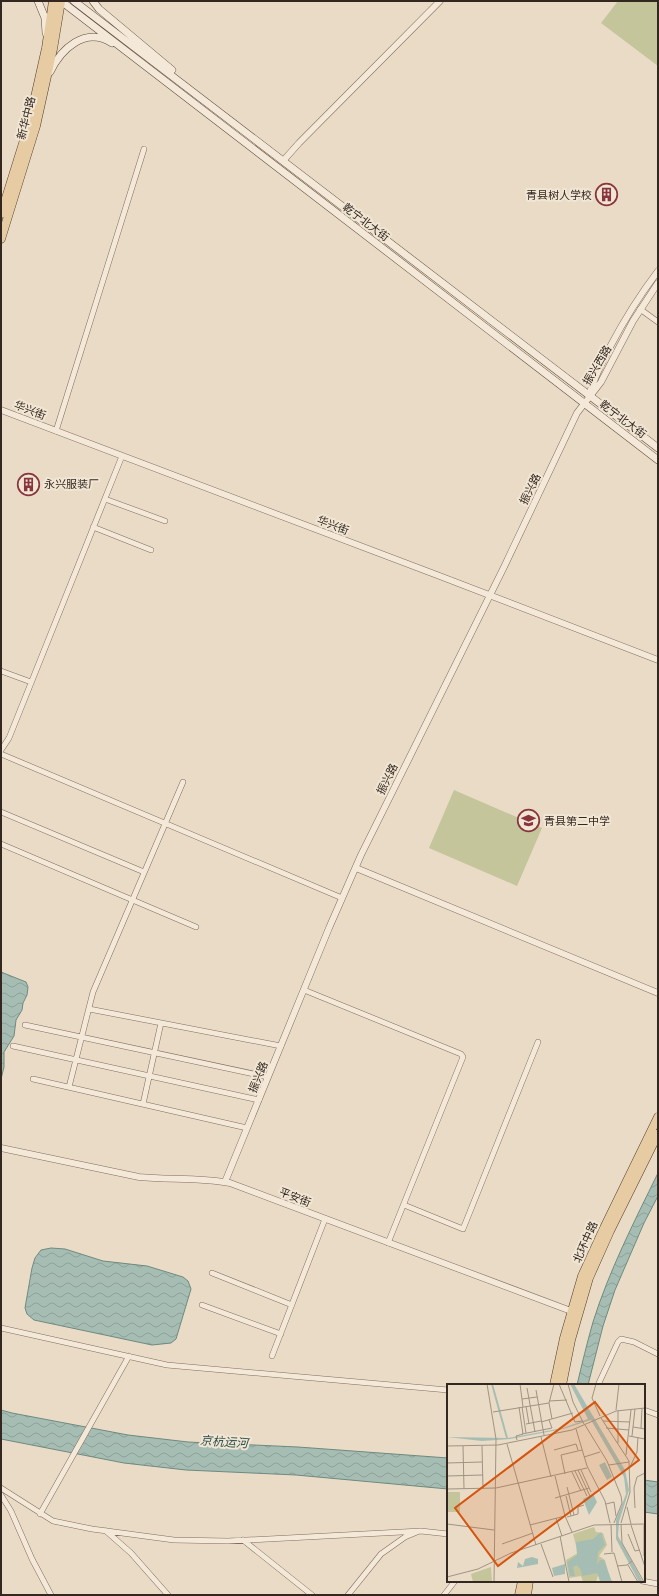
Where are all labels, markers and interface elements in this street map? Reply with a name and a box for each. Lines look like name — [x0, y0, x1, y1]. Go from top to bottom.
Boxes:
street label: 新华中路 — [14, 95, 38, 141]
building icon: 青县树人学校 — [594, 182, 620, 208]
place label: 青县树人学校 — [526, 188, 592, 202]
street label: 乾宁北大街 — [340, 200, 392, 244]
street label: 振兴西路 — [580, 343, 614, 387]
street label: 乾宁北大街 — [597, 397, 649, 441]
street label: 华兴街 — [12, 398, 48, 422]
building icon: 永兴服装厂 — [16, 471, 42, 497]
street label: 振兴路 — [516, 471, 544, 507]
place label: 永兴服装厂 — [44, 477, 99, 491]
street label: 华兴街 — [315, 513, 351, 537]
street label: 振兴路 — [373, 761, 401, 797]
school or university icon: 青县第二中学 — [515, 808, 541, 834]
place label: 青县第二中学 — [544, 814, 610, 828]
street label: 振兴路 — [245, 1059, 271, 1095]
street label: 平安街 — [277, 1185, 313, 1209]
street label: 北环中路 — [570, 1219, 600, 1265]
inset map — [447, 1384, 645, 1582]
water label: 京杭运河 — [200, 1432, 250, 1451]

